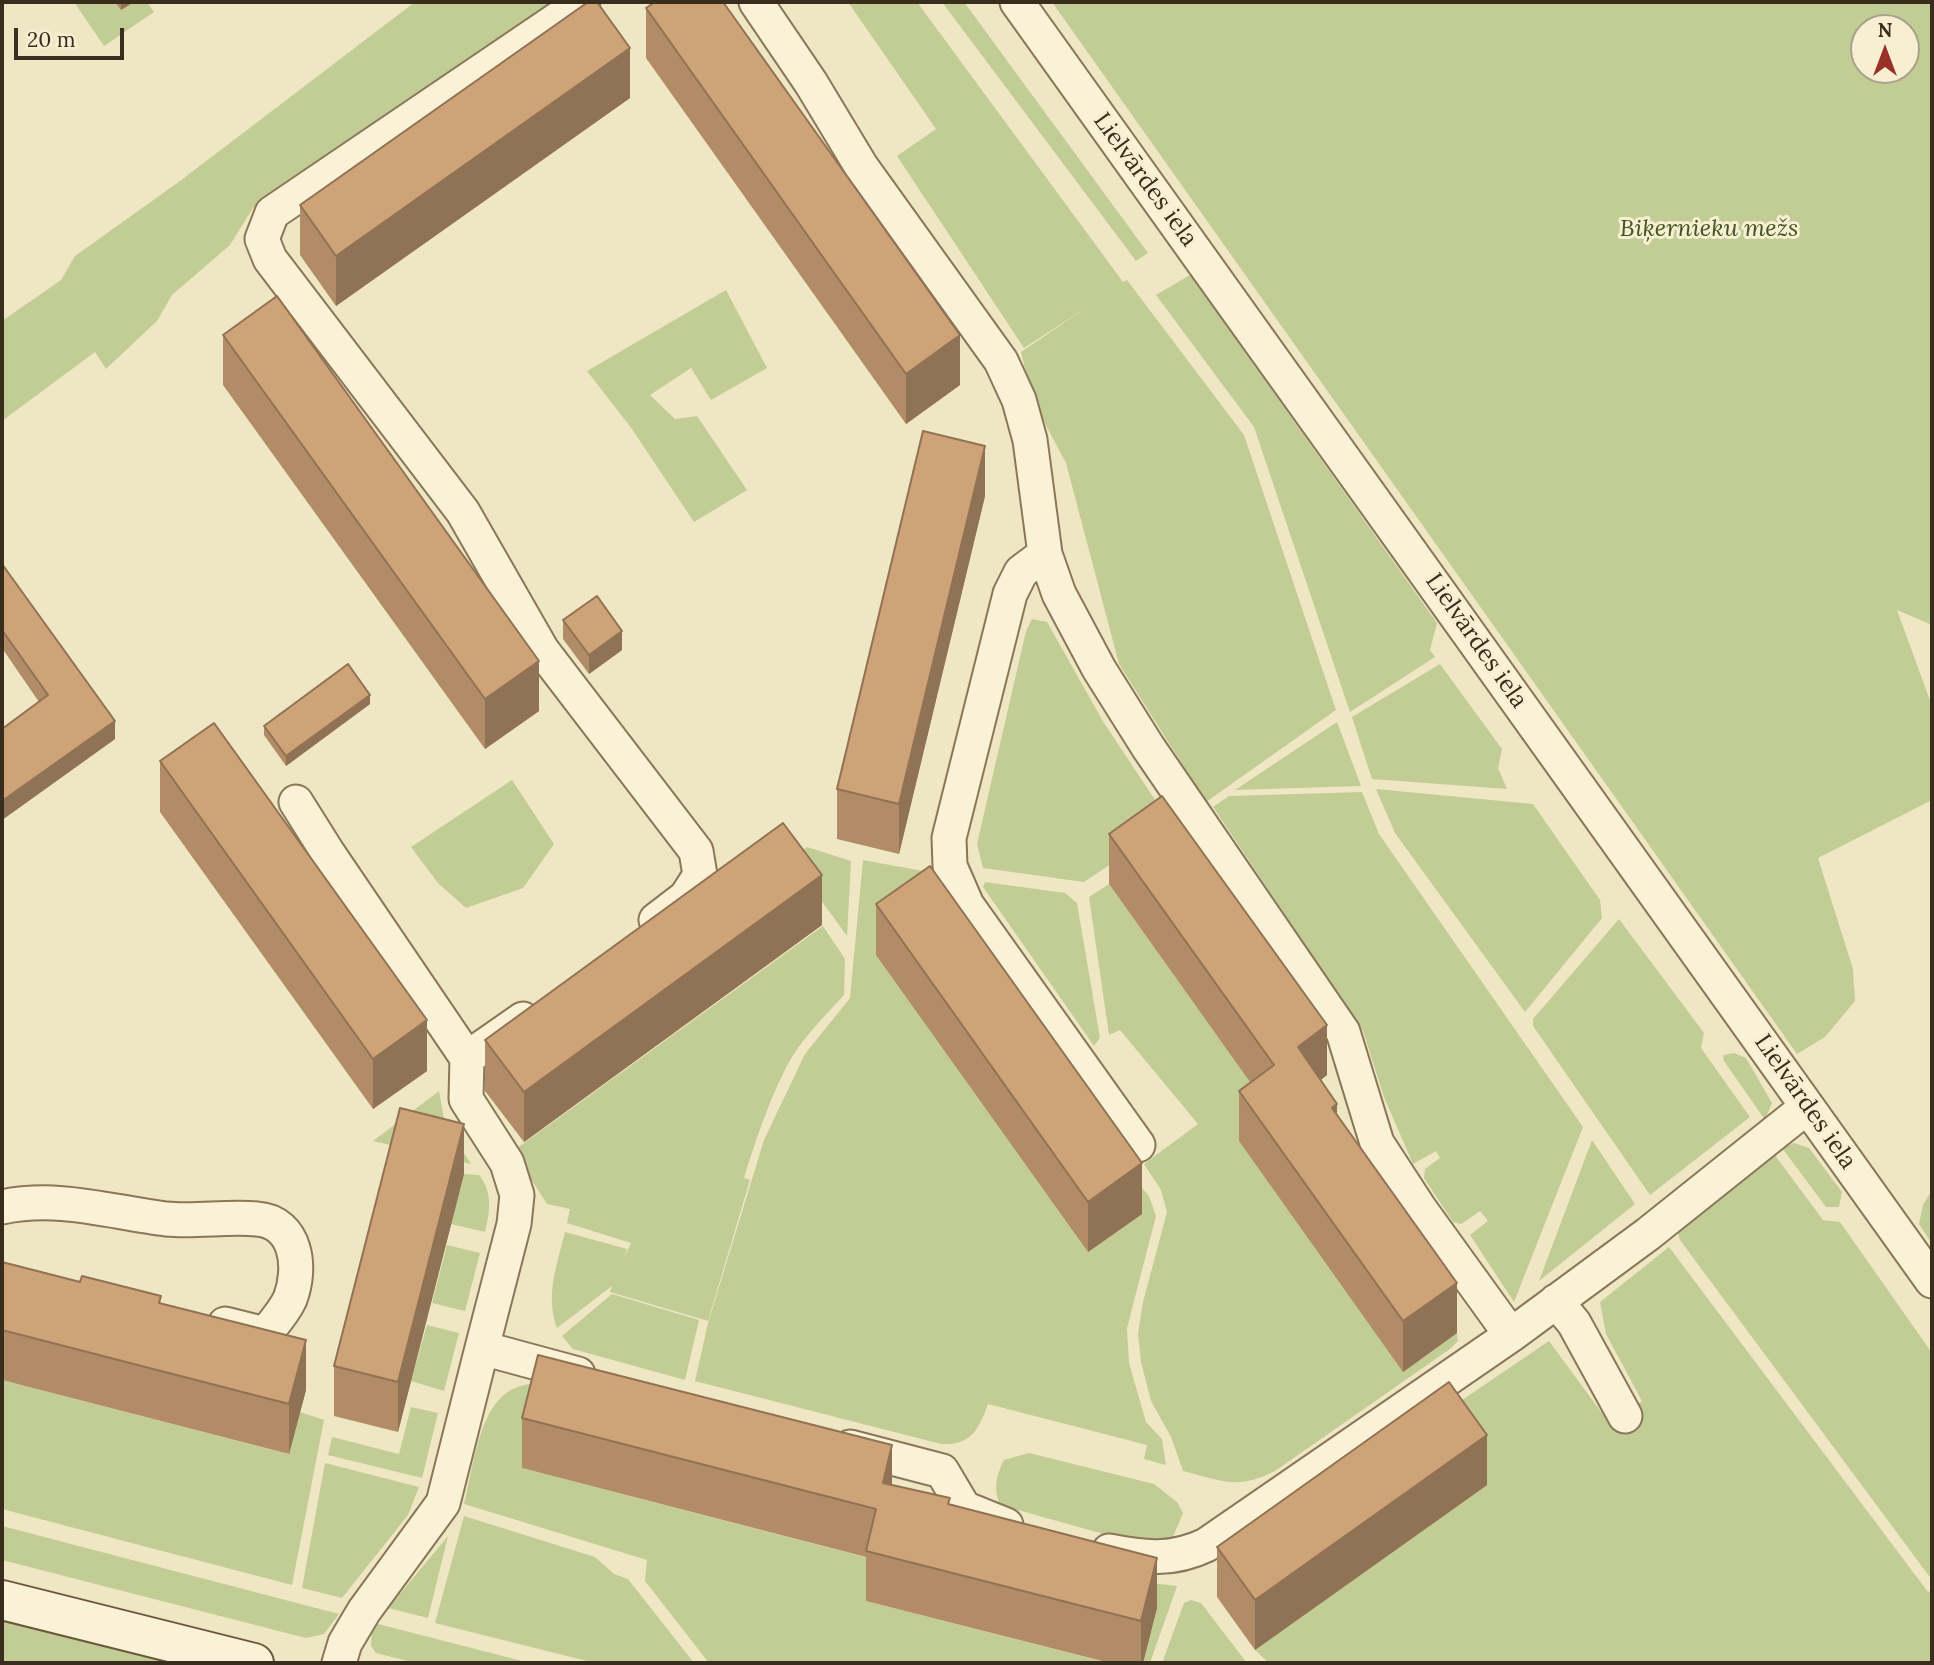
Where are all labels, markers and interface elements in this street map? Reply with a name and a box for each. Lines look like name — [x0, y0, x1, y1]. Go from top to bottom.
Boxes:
scale bar — [18, 14, 128, 58]
north arrow — [1850, 14, 1920, 84]
text: N — [1878, 18, 1892, 42]
text: 20 m — [27, 26, 76, 53]
street label: Lielvārdes iela — [1087, 108, 1203, 252]
park label: Biķernieku mežs — [1620, 215, 1798, 243]
street label: Lielvārdes iela — [1419, 568, 1533, 714]
street label: Lielvārdes iela — [1748, 1029, 1862, 1175]

